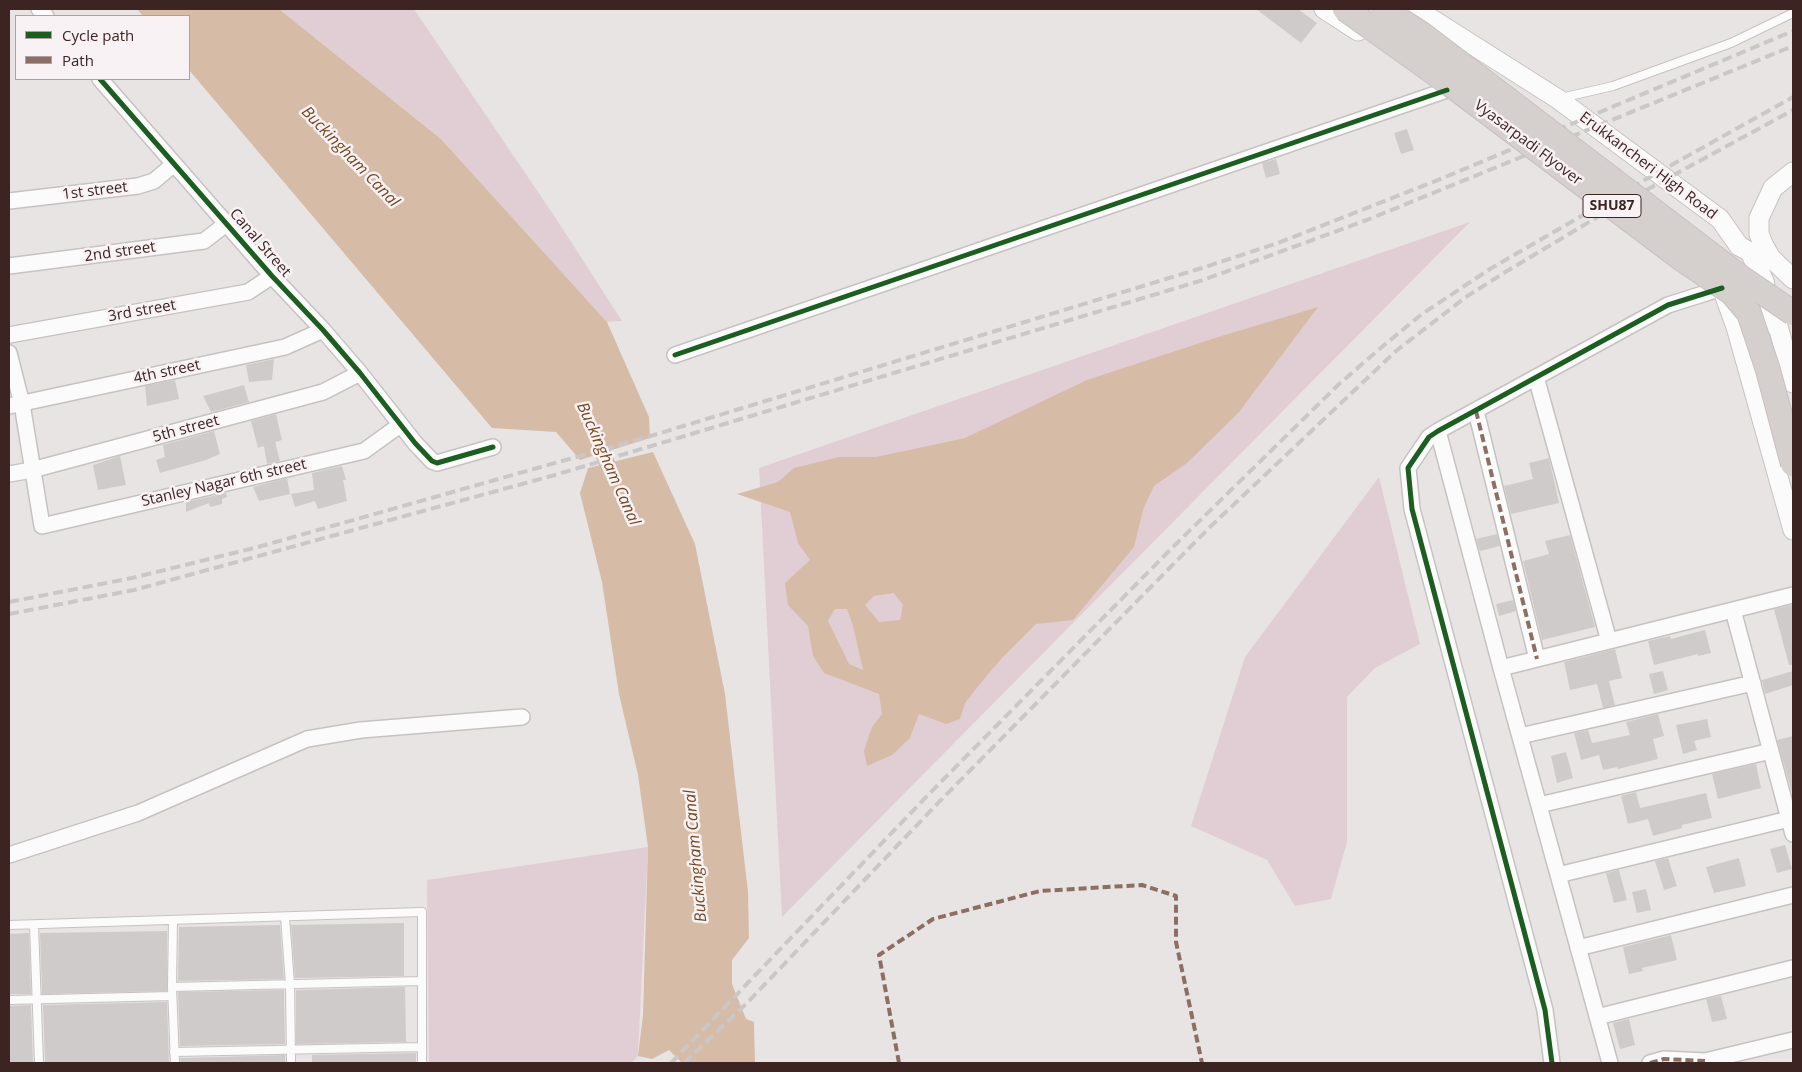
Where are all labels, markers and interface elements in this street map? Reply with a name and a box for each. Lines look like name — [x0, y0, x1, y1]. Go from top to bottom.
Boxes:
legend — [15, 15, 190, 80]
text: Cycle path — [62, 25, 134, 45]
text: Path — [62, 50, 94, 70]
street label: Vyasarpadi Flyover — [1470, 96, 1586, 190]
water label: Buckingham Canal — [297, 103, 403, 211]
street label: Erukkancheri High Road — [1576, 108, 1720, 224]
street label: 1st street — [61, 178, 129, 204]
road number: SHU87 — [1583, 195, 1641, 218]
street label: Canal Street — [225, 205, 295, 281]
street label: 2nd street — [83, 238, 157, 266]
street label: 3rd street — [107, 296, 177, 326]
street label: 4th street — [132, 356, 202, 388]
water label: Buckingham Canal — [572, 400, 644, 528]
street label: 5th street — [151, 412, 221, 446]
street label: Stanley Nagar 6th street — [140, 455, 308, 511]
water label: Buckingham Canal — [681, 789, 711, 923]

